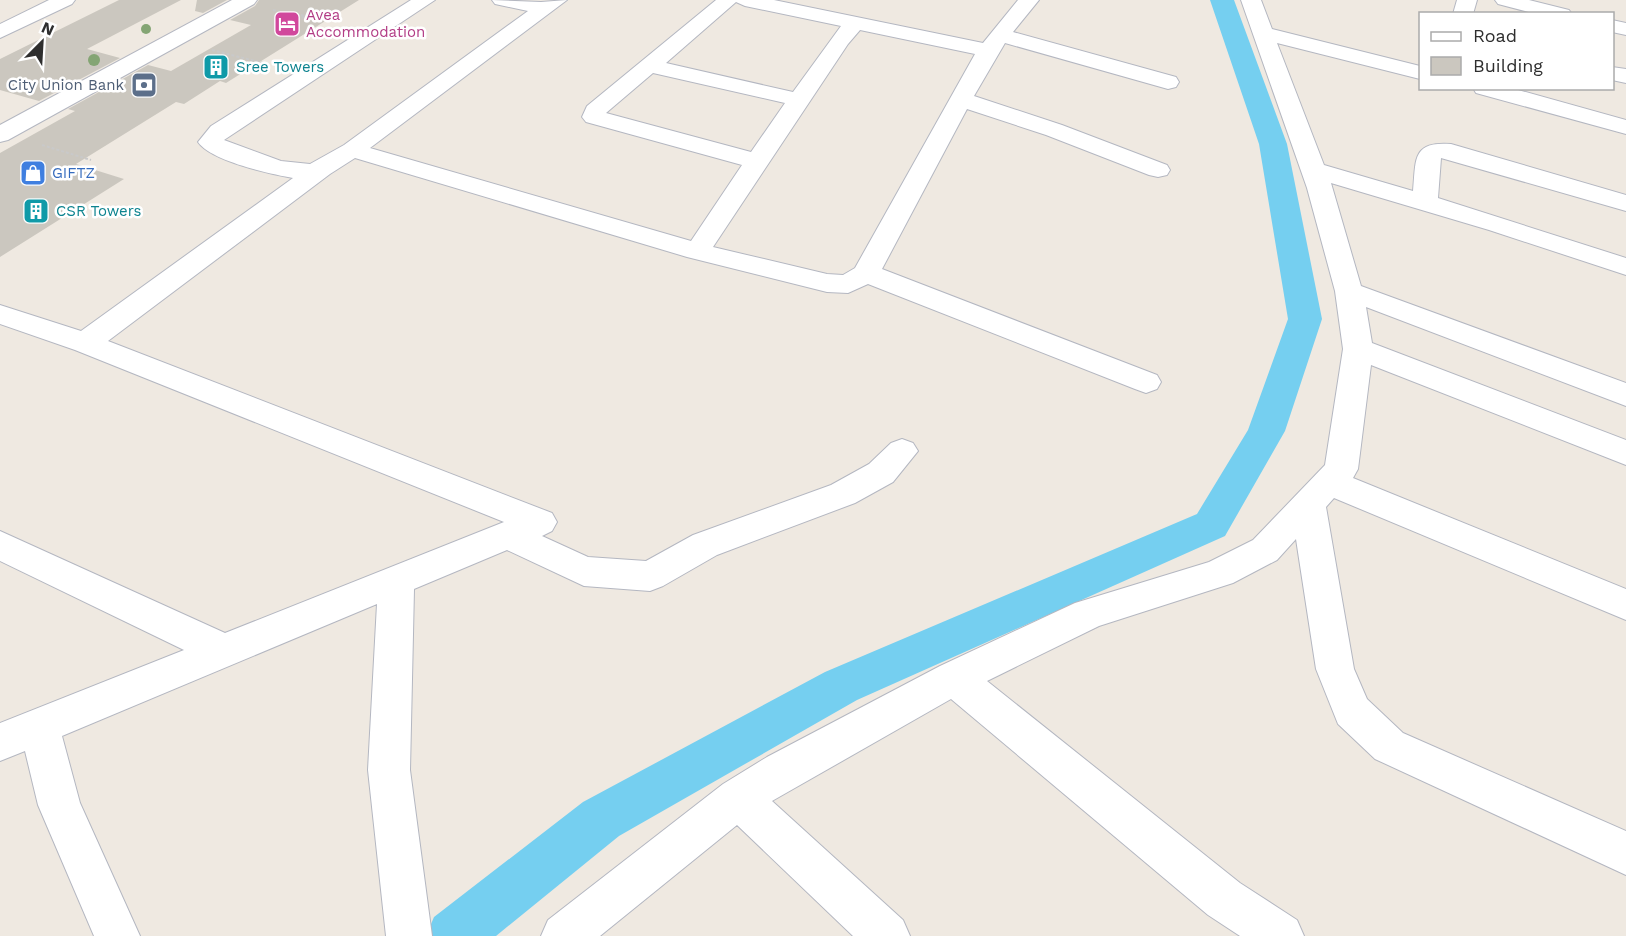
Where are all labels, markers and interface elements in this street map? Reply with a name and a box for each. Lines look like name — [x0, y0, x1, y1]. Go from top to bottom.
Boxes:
place label: Avea Accommodation — [306, 6, 425, 41]
hotel icon: Avea Accommodation — [272, 9, 302, 39]
north arrow — [12, 12, 72, 72]
legend — [1419, 12, 1614, 90]
text: N — [39, 18, 57, 40]
text: Road — [1473, 25, 1517, 46]
building icon: Sree Towers — [201, 52, 231, 82]
text: Building — [1473, 55, 1543, 76]
place label: Sree Towers — [236, 58, 324, 76]
bank icon: City Union Bank — [129, 70, 159, 100]
place label: City Union Bank — [8, 76, 124, 94]
shop icon: GIFTZ — [18, 158, 48, 188]
place label: GIFTZ — [52, 164, 95, 182]
building icon: CSR Towers — [21, 196, 51, 226]
place label: CSR Towers — [56, 202, 142, 220]

